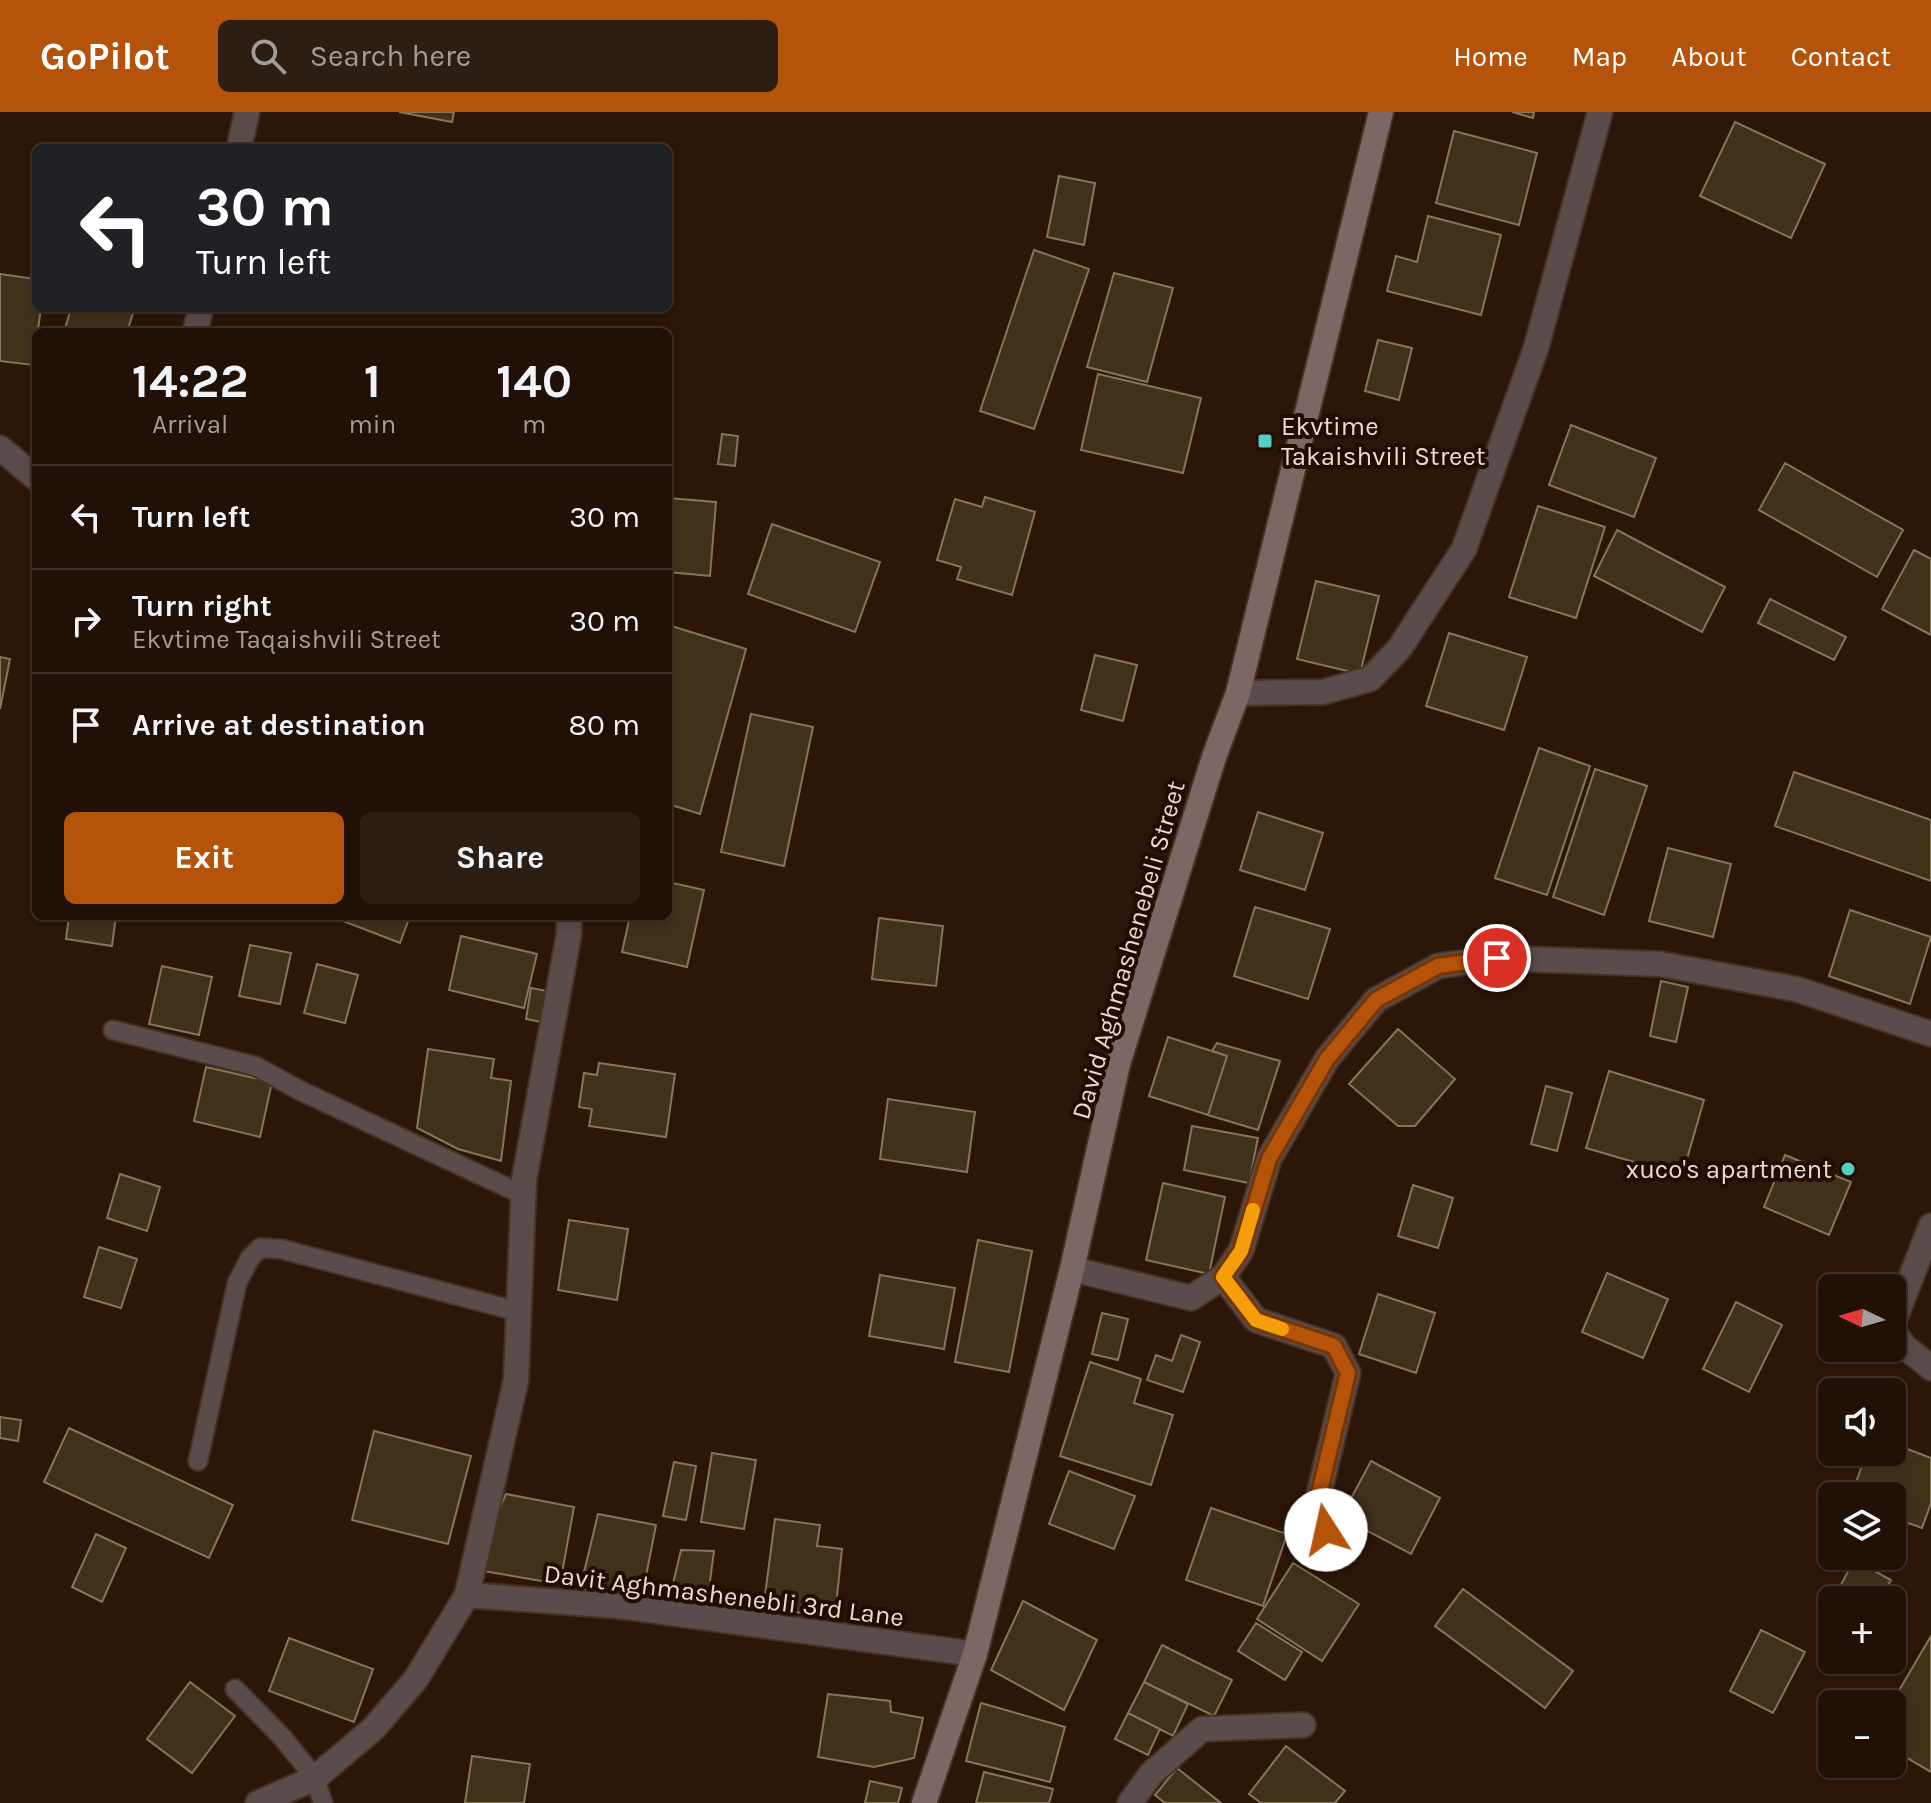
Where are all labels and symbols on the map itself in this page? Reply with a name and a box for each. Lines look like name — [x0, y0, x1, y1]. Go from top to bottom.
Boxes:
place label: Ekvtime Takaishvili Street — [1281, 411, 1486, 472]
marker: Ekvtime Takaishvili Street — [1256, 432, 1274, 450]
street label: David Aghmashenebeli Street — [1065, 777, 1192, 1123]
pin — [1463, 924, 1531, 992]
place label: xuco's apartment — [1626, 1154, 1832, 1185]
marker: xuco's apartment — [1839, 1160, 1857, 1178]
north arrow — [1818, 1274, 1906, 1362]
position arrow — [1284, 1488, 1368, 1572]
street label: Davit Aghmashenebli 3rd Lane — [542, 1558, 906, 1633]

